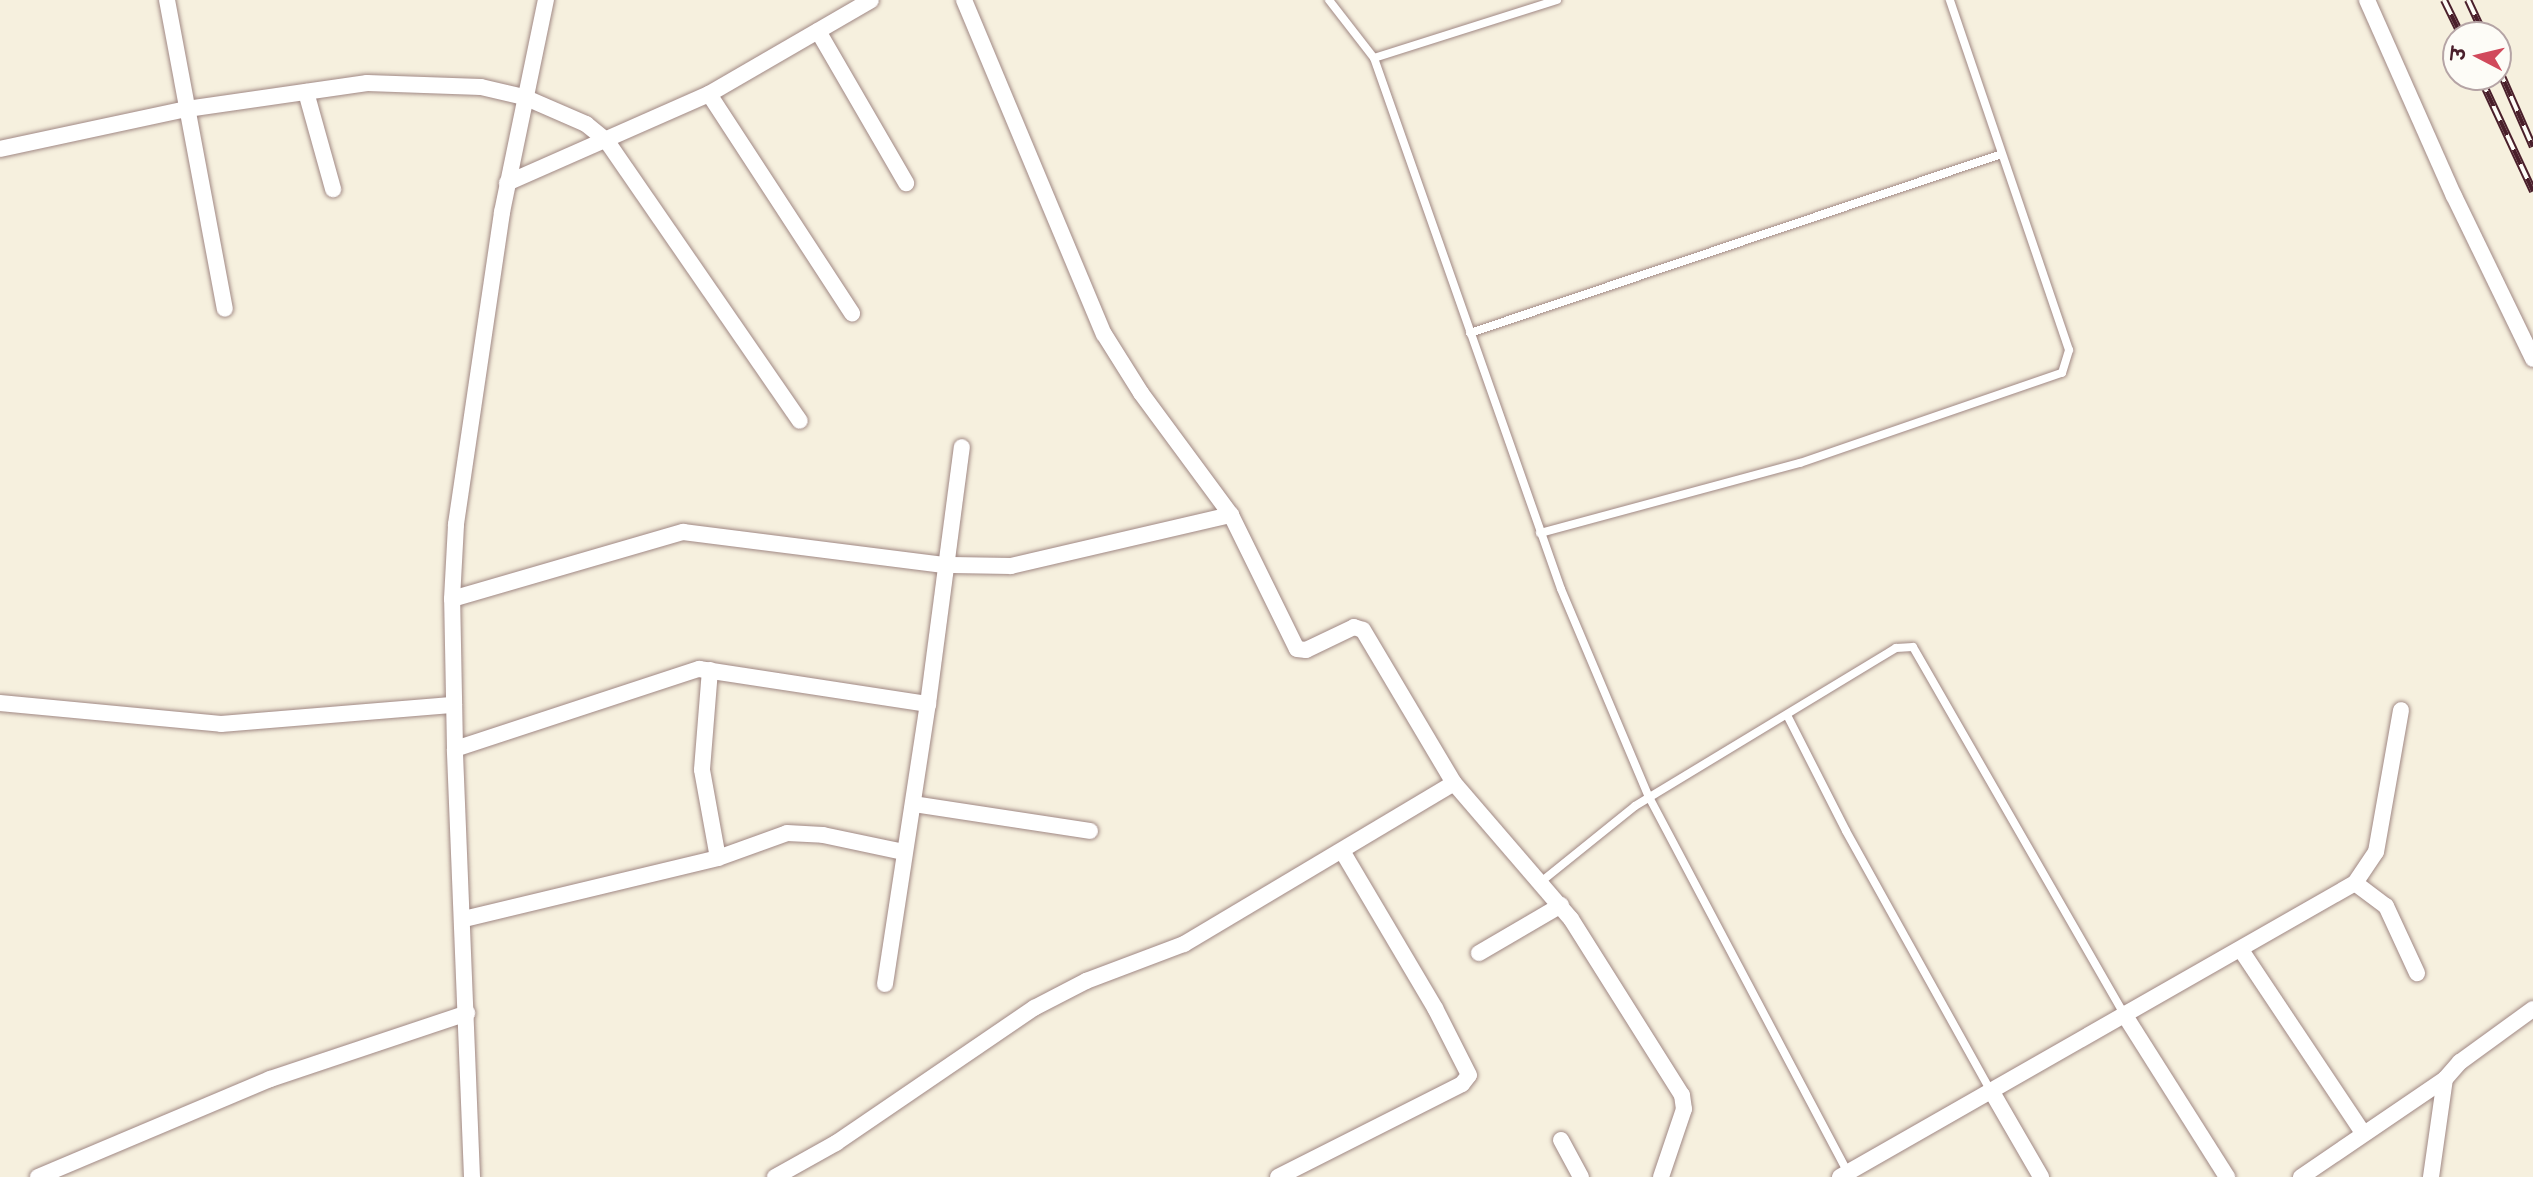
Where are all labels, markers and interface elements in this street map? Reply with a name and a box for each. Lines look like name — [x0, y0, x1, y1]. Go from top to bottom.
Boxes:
north arrow — [2442, 21, 2512, 91]
text: उ — [2444, 46, 2472, 62]

